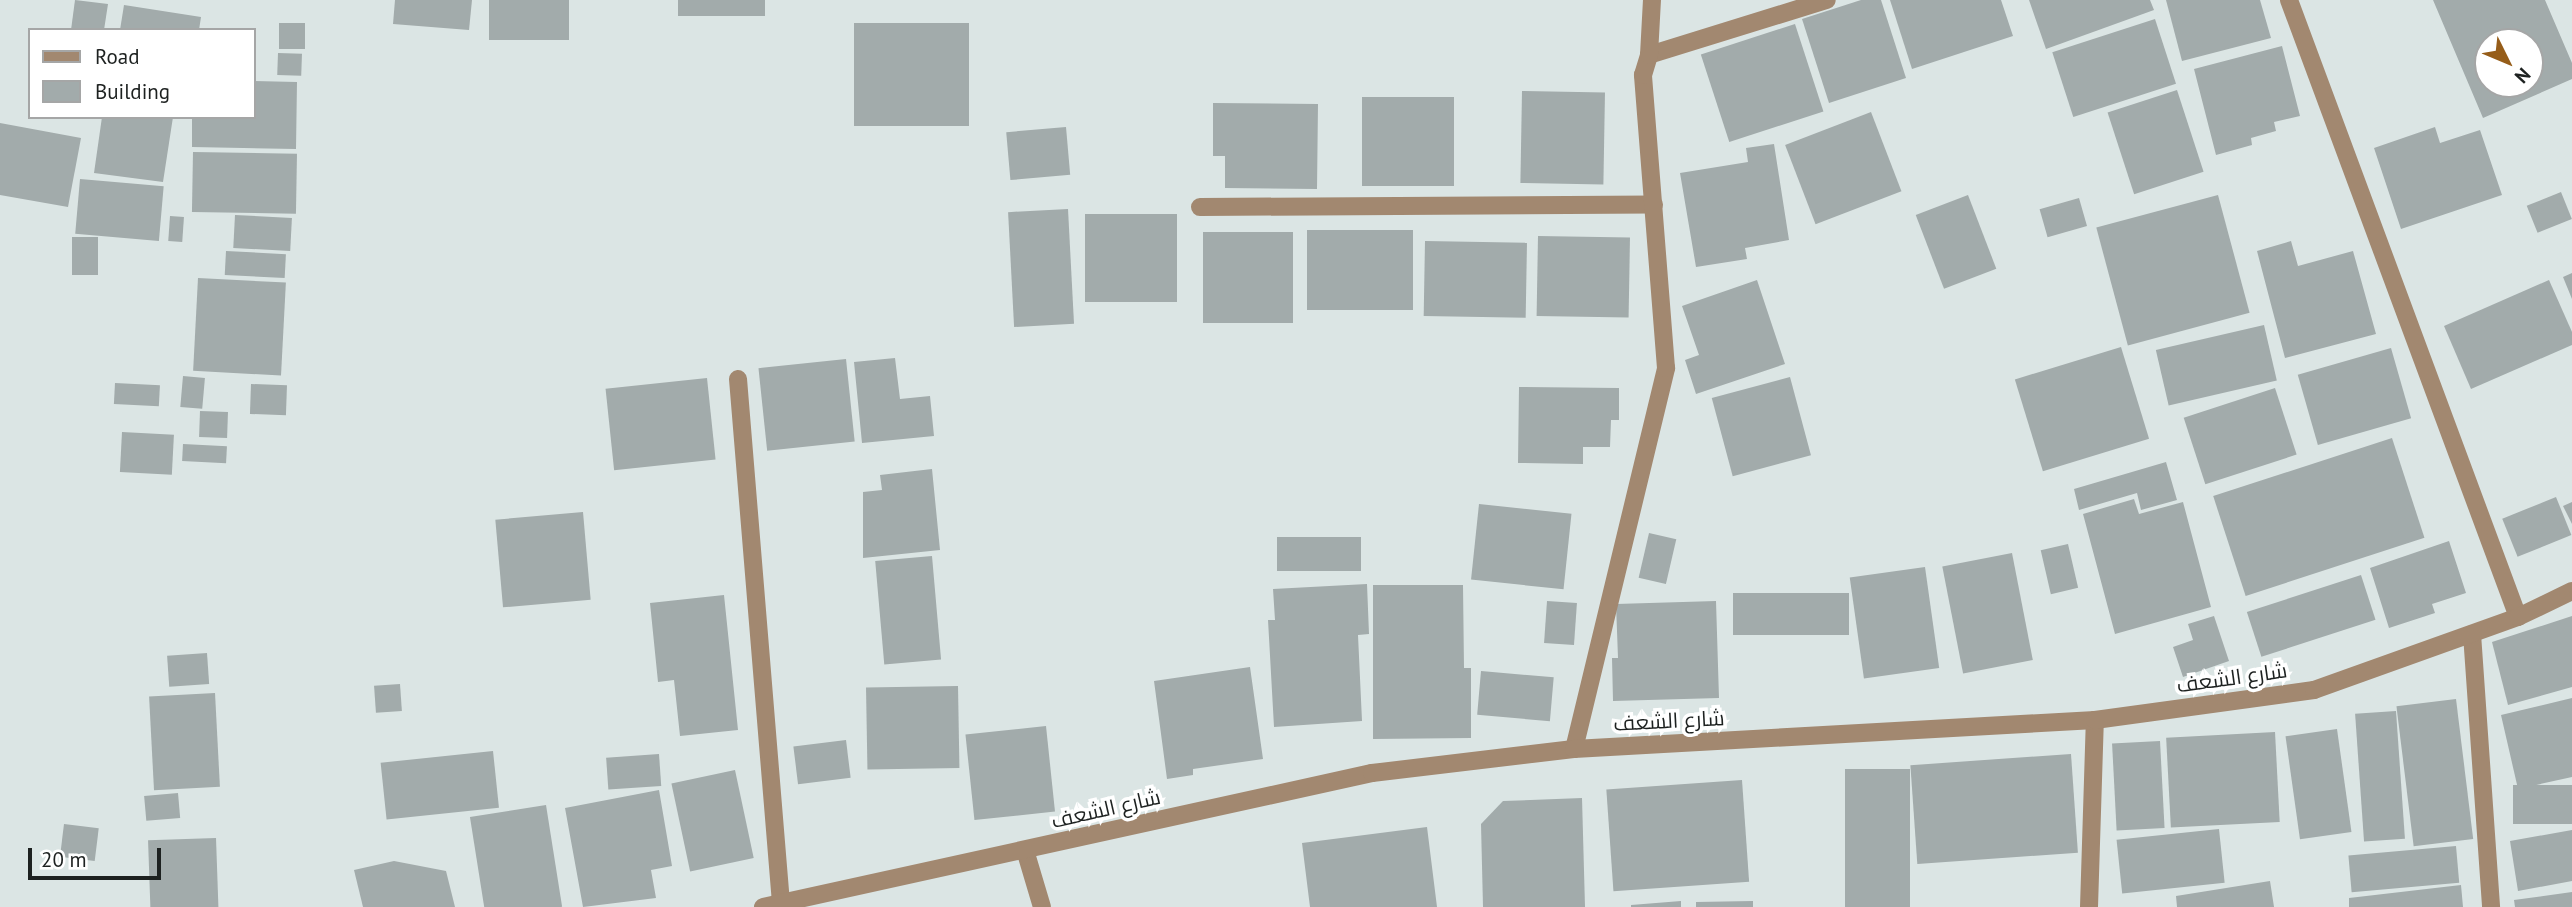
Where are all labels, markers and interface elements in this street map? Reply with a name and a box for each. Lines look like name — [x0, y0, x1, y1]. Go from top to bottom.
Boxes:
legend — [28, 28, 256, 119]
north arrow — [2474, 28, 2544, 98]
text: Road — [95, 43, 139, 70]
text: N — [2510, 63, 2536, 89]
text: Building — [95, 78, 170, 105]
street label: شارع الشعف — [2175, 658, 2289, 698]
street label: شارع الشعف — [1613, 706, 1725, 736]
street label: شارع الشعف — [1049, 784, 1163, 834]
scale bar — [32, 834, 164, 878]
text: 20 m — [41, 846, 87, 873]

